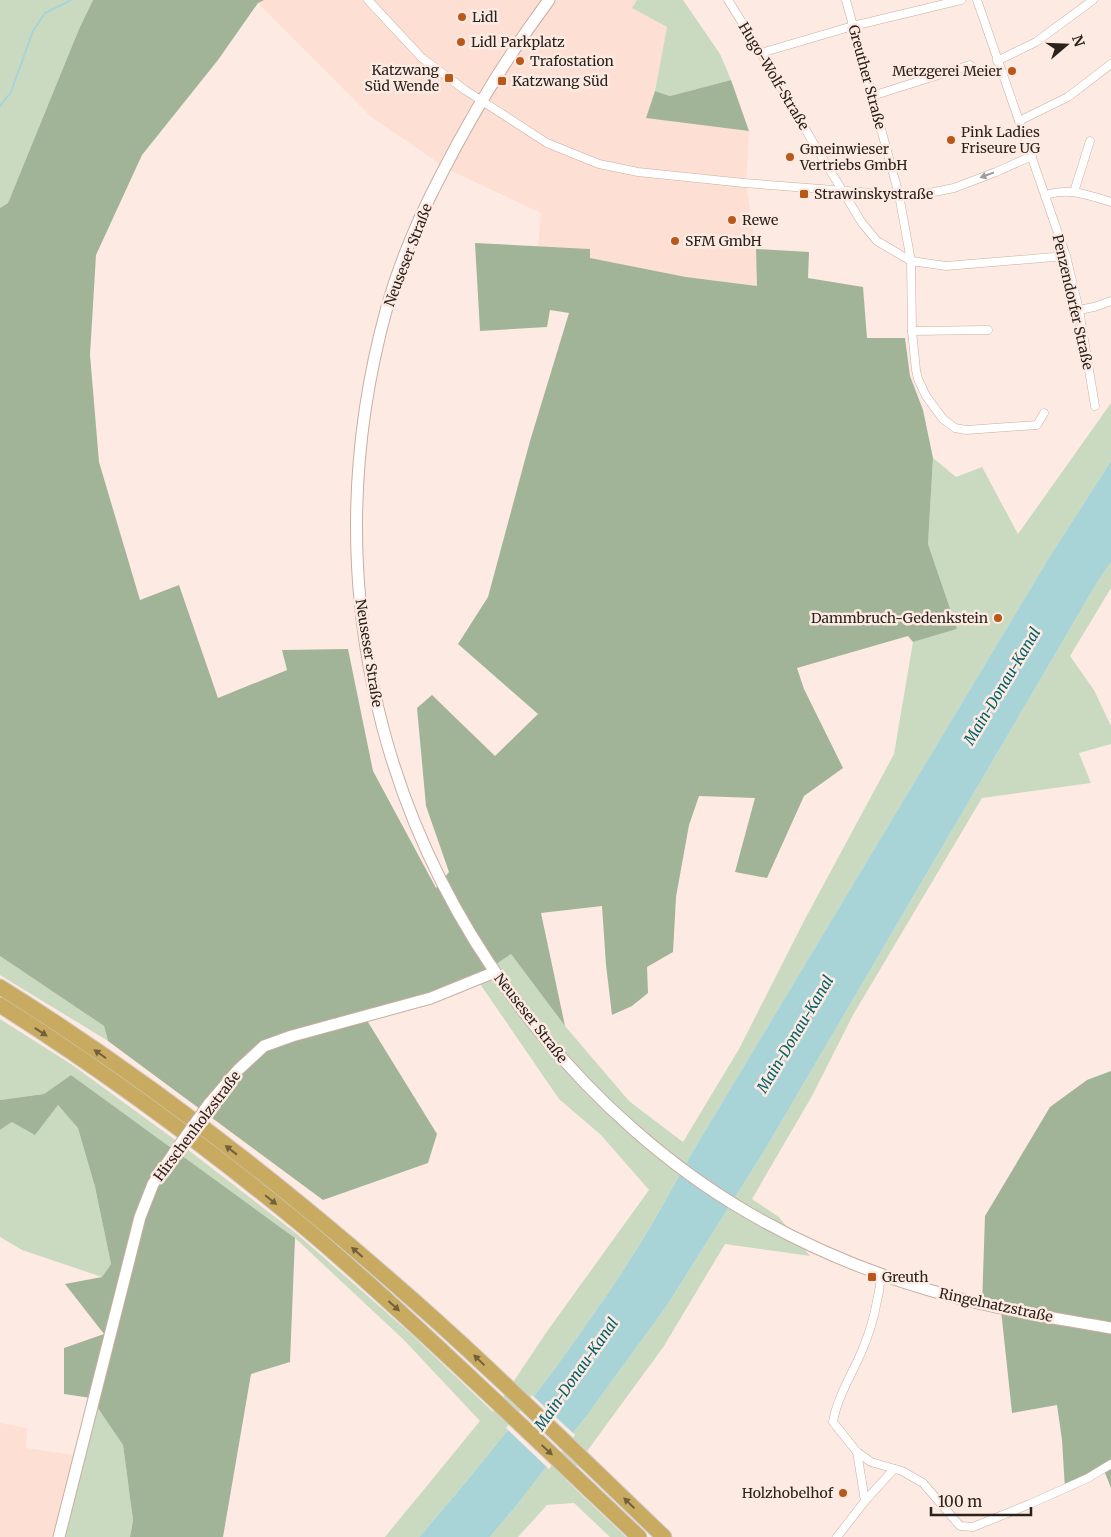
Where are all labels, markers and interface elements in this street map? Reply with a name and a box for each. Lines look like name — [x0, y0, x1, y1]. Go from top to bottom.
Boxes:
place label: Lidl — [472, 8, 499, 26]
marker: Lidl — [456, 11, 468, 23]
street label: Hugo-Wolf-Straße — [735, 19, 813, 133]
north arrow — [1041, 20, 1091, 70]
street label: Greuther Straße — [844, 23, 890, 131]
place label: Lidl Parkplatz — [471, 33, 565, 51]
text: N — [1068, 33, 1089, 49]
marker: Lidl Parkplatz — [455, 36, 467, 48]
place label: Trafostation — [530, 52, 614, 70]
marker: Trafostation — [514, 55, 526, 67]
place label: Katzwang Süd Wende — [365, 61, 440, 95]
place label: Metzgerei Meier — [892, 62, 1002, 80]
marker: Metzgerei Meier — [1006, 65, 1018, 77]
marker: Katzwang Süd Wende — [443, 72, 455, 84]
place label: Katzwang Süd — [512, 72, 609, 90]
marker: Katzwang Süd — [496, 75, 508, 87]
place label: Pink Ladies Friseure UG — [961, 123, 1040, 157]
marker: Pink Ladies Friseure UG — [945, 134, 957, 146]
place label: Gmeinwieser Vertriebs GmbH — [799, 140, 907, 174]
marker: Gmeinwieser Vertriebs GmbH — [784, 151, 796, 163]
one-way arrow — [979, 171, 994, 179]
place label: Strawinskystraße — [814, 185, 933, 203]
marker: Strawinskystraße — [798, 188, 810, 200]
street label: Neuseser Straße — [380, 201, 436, 309]
place label: Rewe — [742, 211, 778, 229]
marker: Rewe — [726, 214, 738, 226]
place label: SFM GmbH — [685, 232, 762, 250]
street label: Penzendorfer Straße — [1049, 232, 1097, 372]
marker: SFM GmbH — [669, 235, 681, 247]
street label: Neuseser Straße — [352, 598, 386, 708]
place label: Dammbruch-Gedenkstein — [811, 609, 988, 627]
marker: Dammbruch-Gedenkstein — [992, 612, 1004, 624]
water label: Main-Donau-Kanal — [959, 624, 1045, 749]
street label: Neuseser Straße — [490, 970, 572, 1066]
water label: Main-Donau-Kanal — [752, 972, 838, 1097]
one-way arrow — [34, 1027, 48, 1036]
one-way arrow — [93, 1049, 107, 1059]
street label: Hirschenholzstraße — [150, 1067, 244, 1185]
one-way arrow — [225, 1144, 238, 1155]
one-way arrow — [264, 1194, 277, 1205]
one-way arrow — [351, 1247, 364, 1258]
place label: Greuth — [882, 1268, 928, 1286]
marker: Greuth — [866, 1271, 878, 1283]
street label: Ringelnatzstraße — [937, 1284, 1055, 1326]
one-way arrow — [387, 1301, 400, 1312]
water label: Main-Donau-Kanal — [529, 1314, 622, 1435]
one-way arrow — [473, 1354, 485, 1366]
one-way arrow — [540, 1444, 552, 1456]
place label: Holzhobelhof — [742, 1484, 834, 1502]
scale bar — [931, 1484, 1031, 1516]
marker: Holzhobelhof — [837, 1487, 849, 1499]
text: 100 m — [938, 1492, 982, 1511]
one-way arrow — [623, 1497, 635, 1509]

